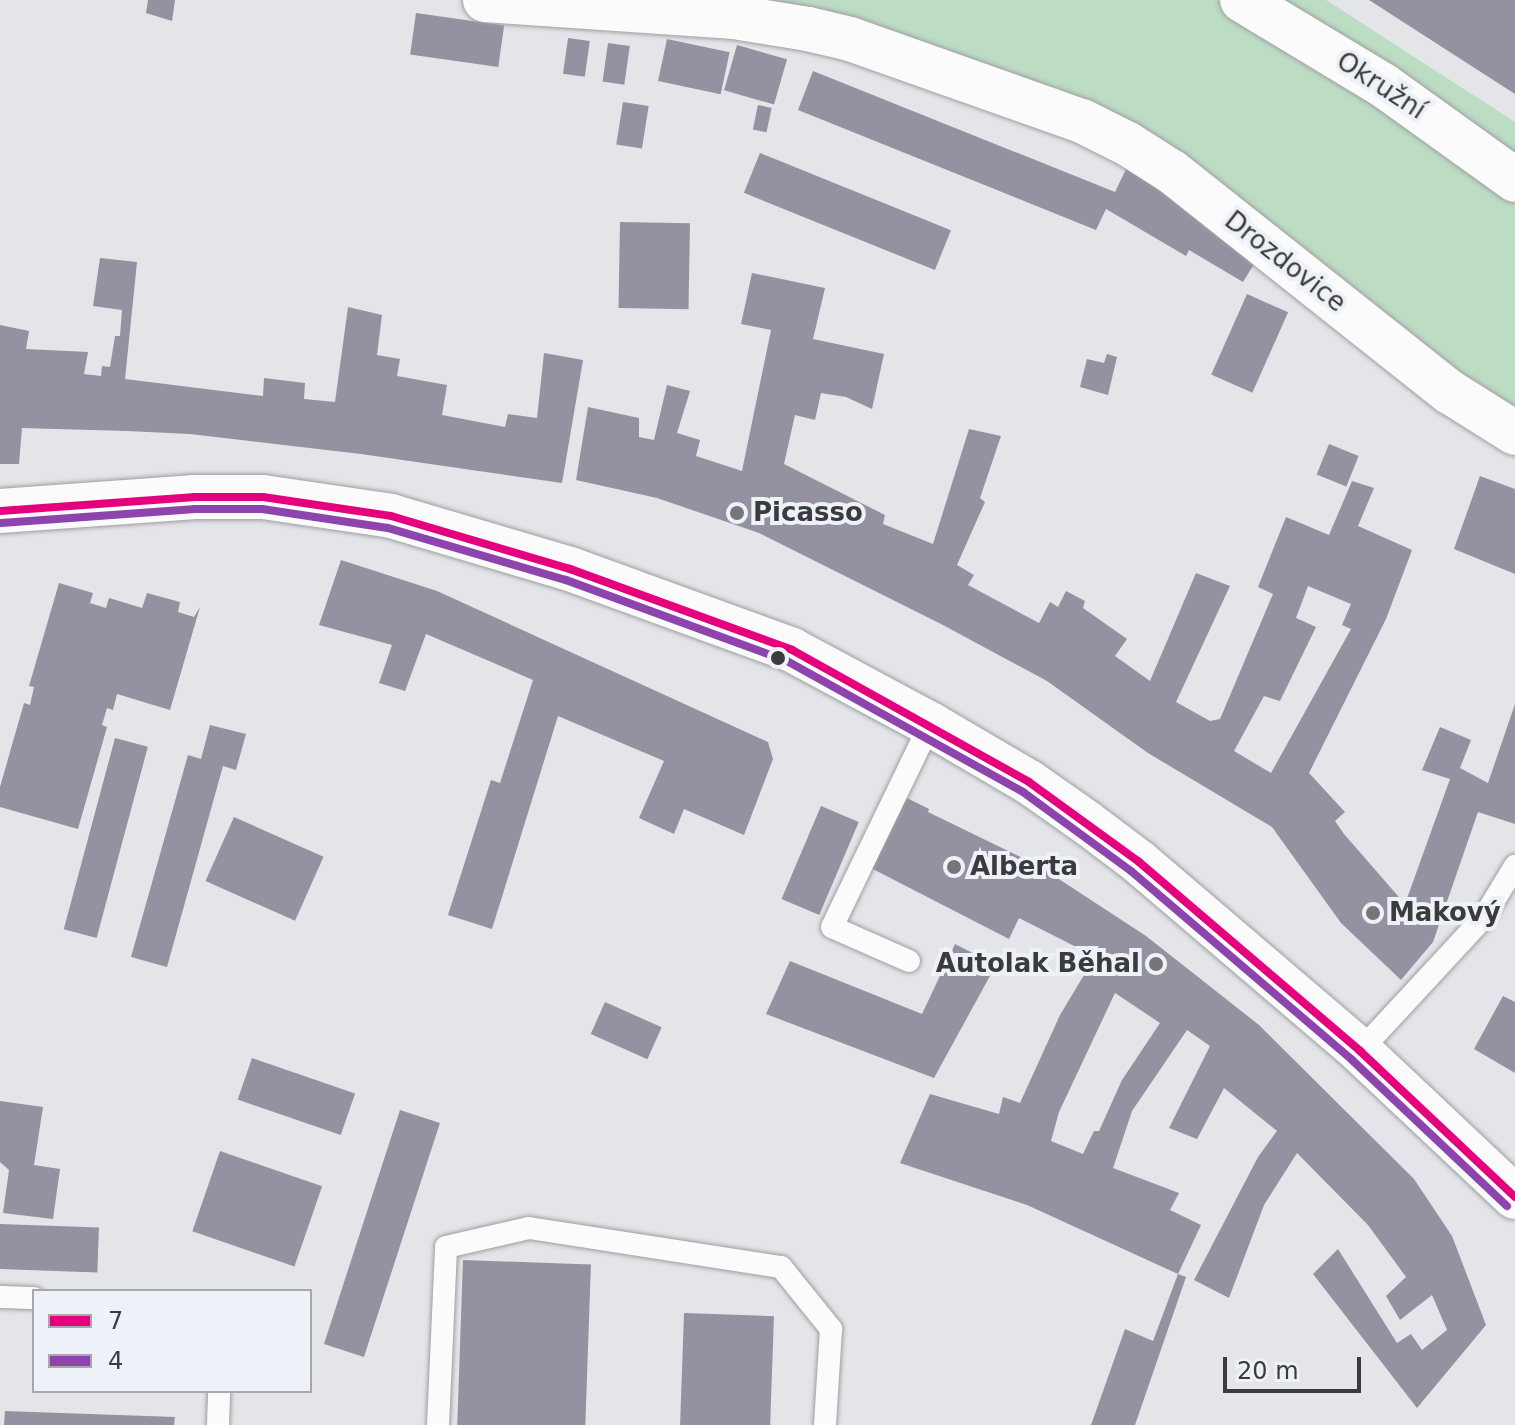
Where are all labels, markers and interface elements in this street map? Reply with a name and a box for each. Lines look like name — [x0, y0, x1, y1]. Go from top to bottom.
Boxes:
street label: Okružní — [1331, 46, 1431, 126]
street label: Drozdovice — [1218, 205, 1352, 319]
place label: Picasso — [753, 497, 863, 529]
marker: Picasso — [728, 504, 746, 522]
unlabelled marker — [770, 650, 786, 666]
place label: Alberta — [970, 851, 1078, 883]
marker: Alberta — [945, 858, 963, 876]
place label: Makový — [1389, 897, 1501, 929]
marker: Makový — [1364, 904, 1382, 922]
place label: Autolak Běhal — [936, 948, 1140, 980]
marker: Autolak Běhal — [1147, 955, 1165, 973]
legend — [32, 1289, 312, 1393]
text: 7 — [108, 1307, 123, 1335]
scale bar — [1227, 1341, 1365, 1391]
text: 4 — [108, 1347, 123, 1375]
text: 20 m — [1237, 1357, 1299, 1385]

